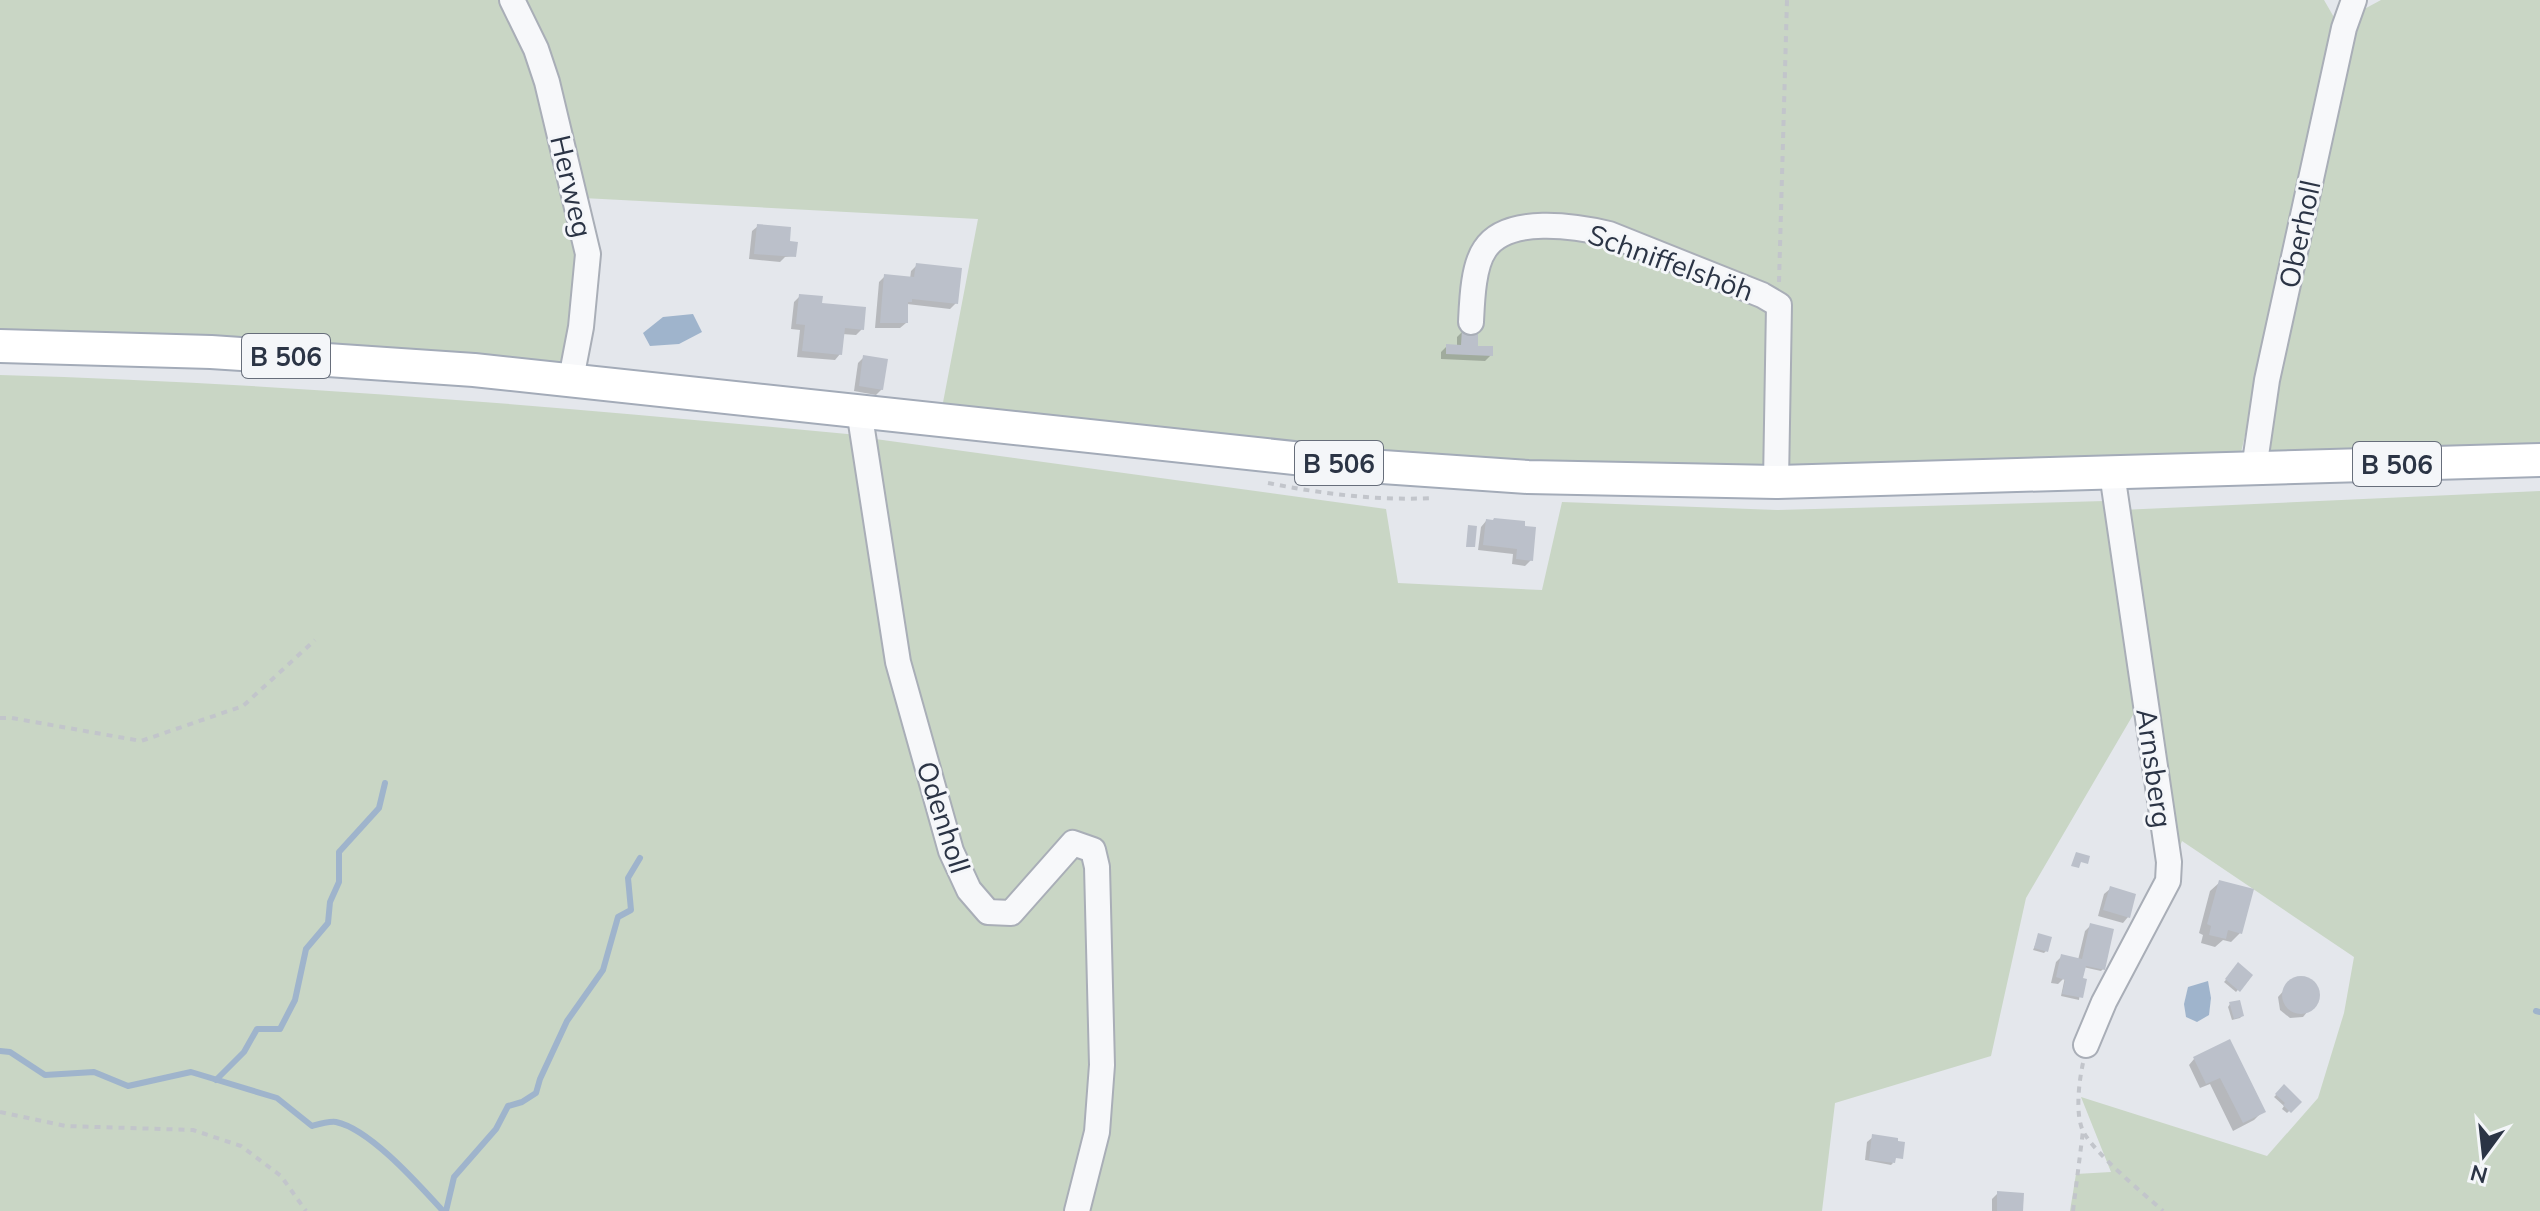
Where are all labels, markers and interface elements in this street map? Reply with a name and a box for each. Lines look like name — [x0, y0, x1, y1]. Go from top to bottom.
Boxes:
street label: Herweg — [543, 131, 601, 241]
street label: Oberholl — [2270, 177, 2328, 291]
street label: Schniffelshöh — [1584, 216, 1758, 308]
road number: B 506 — [242, 334, 330, 378]
road number: B 506 — [1295, 441, 1383, 485]
road number: B 506 — [2353, 442, 2441, 486]
street label: Arnsberg — [2129, 706, 2181, 830]
street label: Odenholl — [909, 757, 979, 877]
north arrow — [2444, 1115, 2524, 1195]
text: N — [2467, 1159, 2490, 1190]

